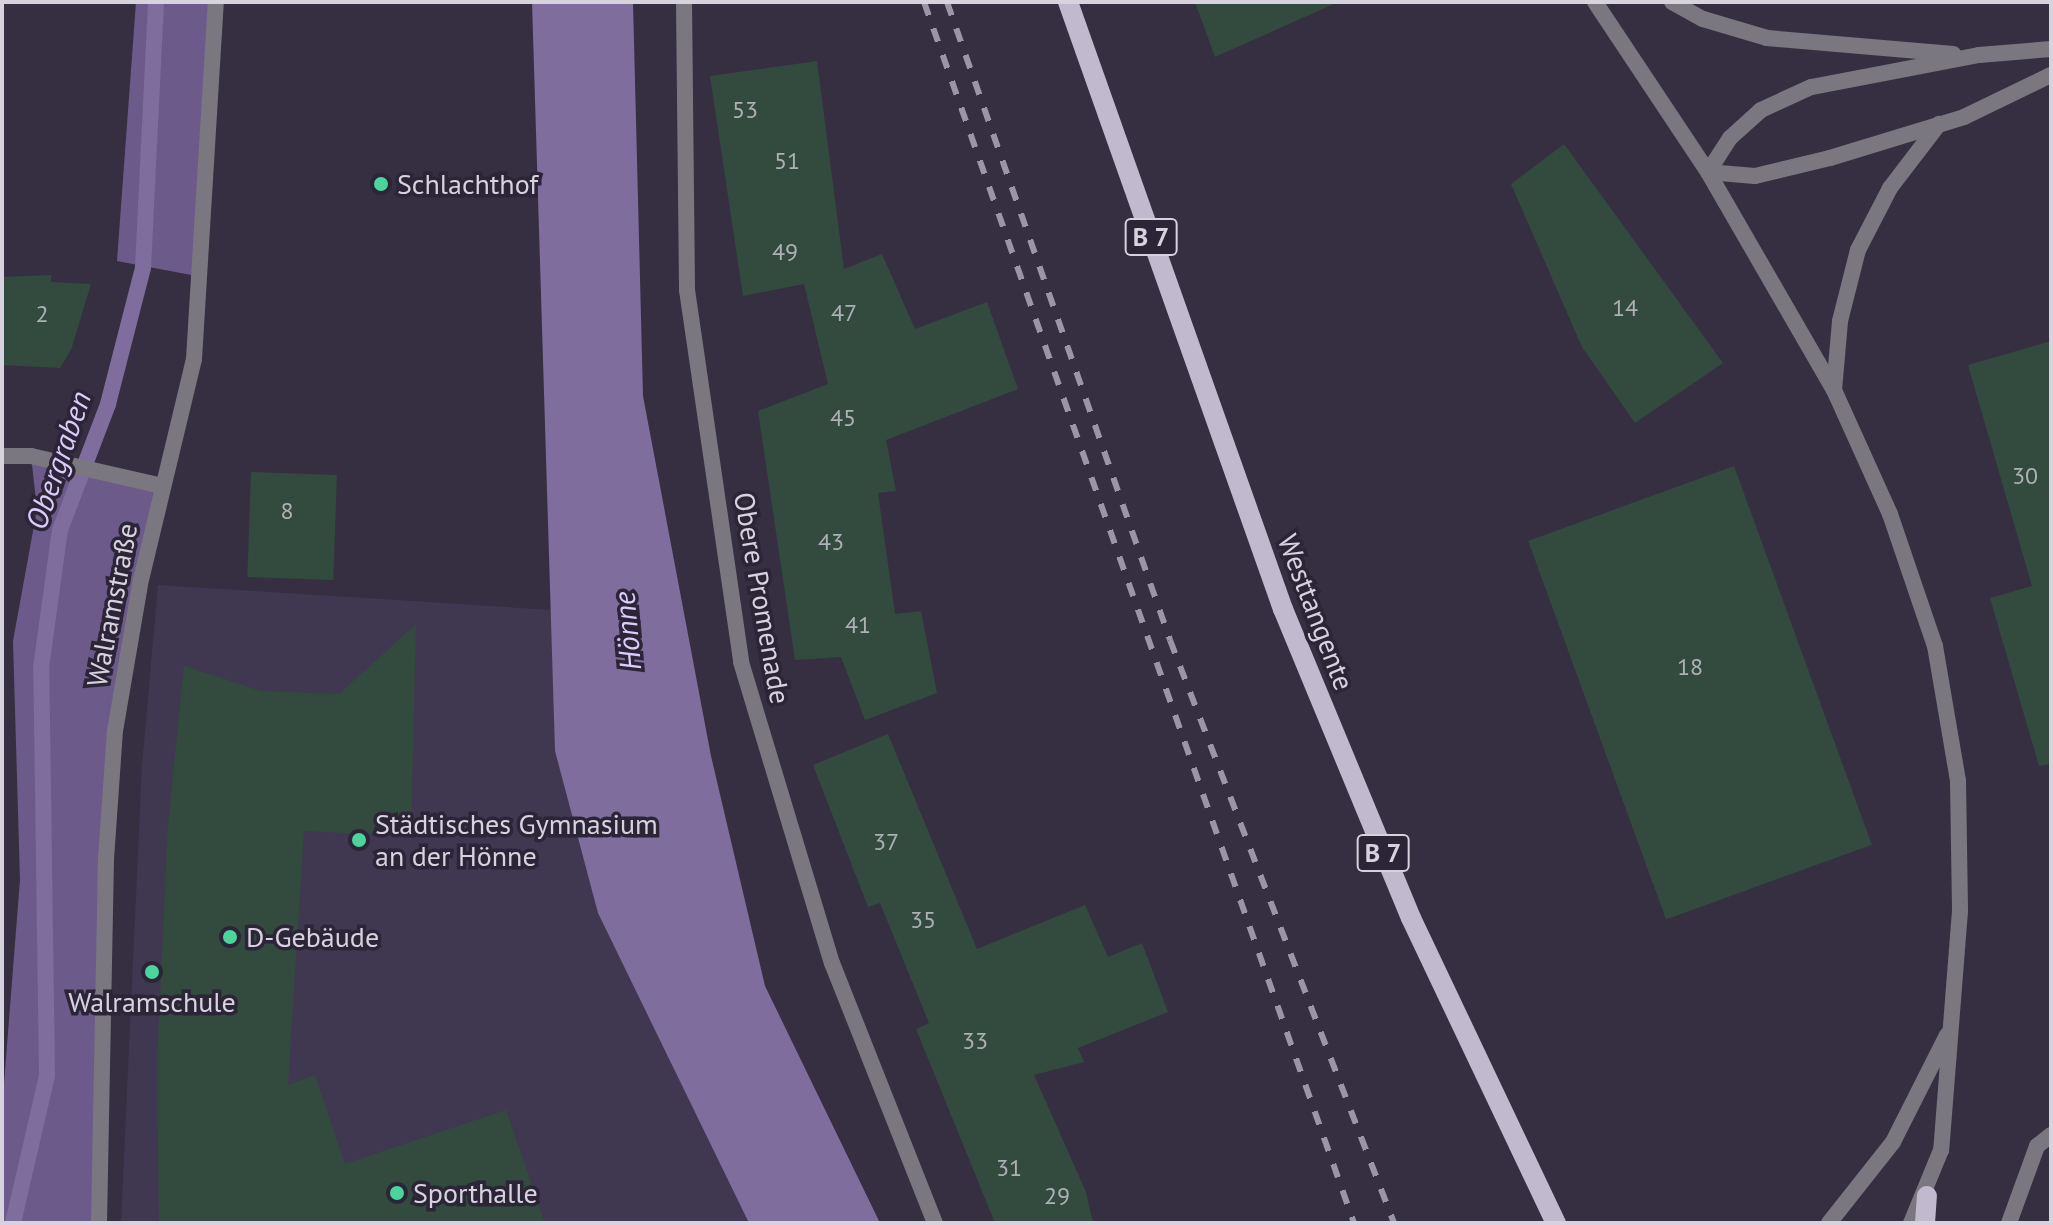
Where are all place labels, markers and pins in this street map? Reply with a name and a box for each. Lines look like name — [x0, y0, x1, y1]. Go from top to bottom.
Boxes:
place label: Schlachthof — [397, 167, 538, 201]
marker: Schlachthof — [372, 175, 390, 193]
place label: Städtisches Gymnasium an der Hönne — [375, 807, 658, 873]
marker: Städtisches Gymnasium an der Hönne — [350, 831, 368, 849]
place label: D-Gebäude — [246, 920, 379, 954]
marker: D-Gebäude — [221, 928, 239, 946]
marker: Walramschule — [143, 963, 161, 981]
place label: Walramschule — [68, 985, 236, 1019]
place label: Sporthalle — [413, 1176, 538, 1210]
marker: Sporthalle — [388, 1184, 406, 1202]

